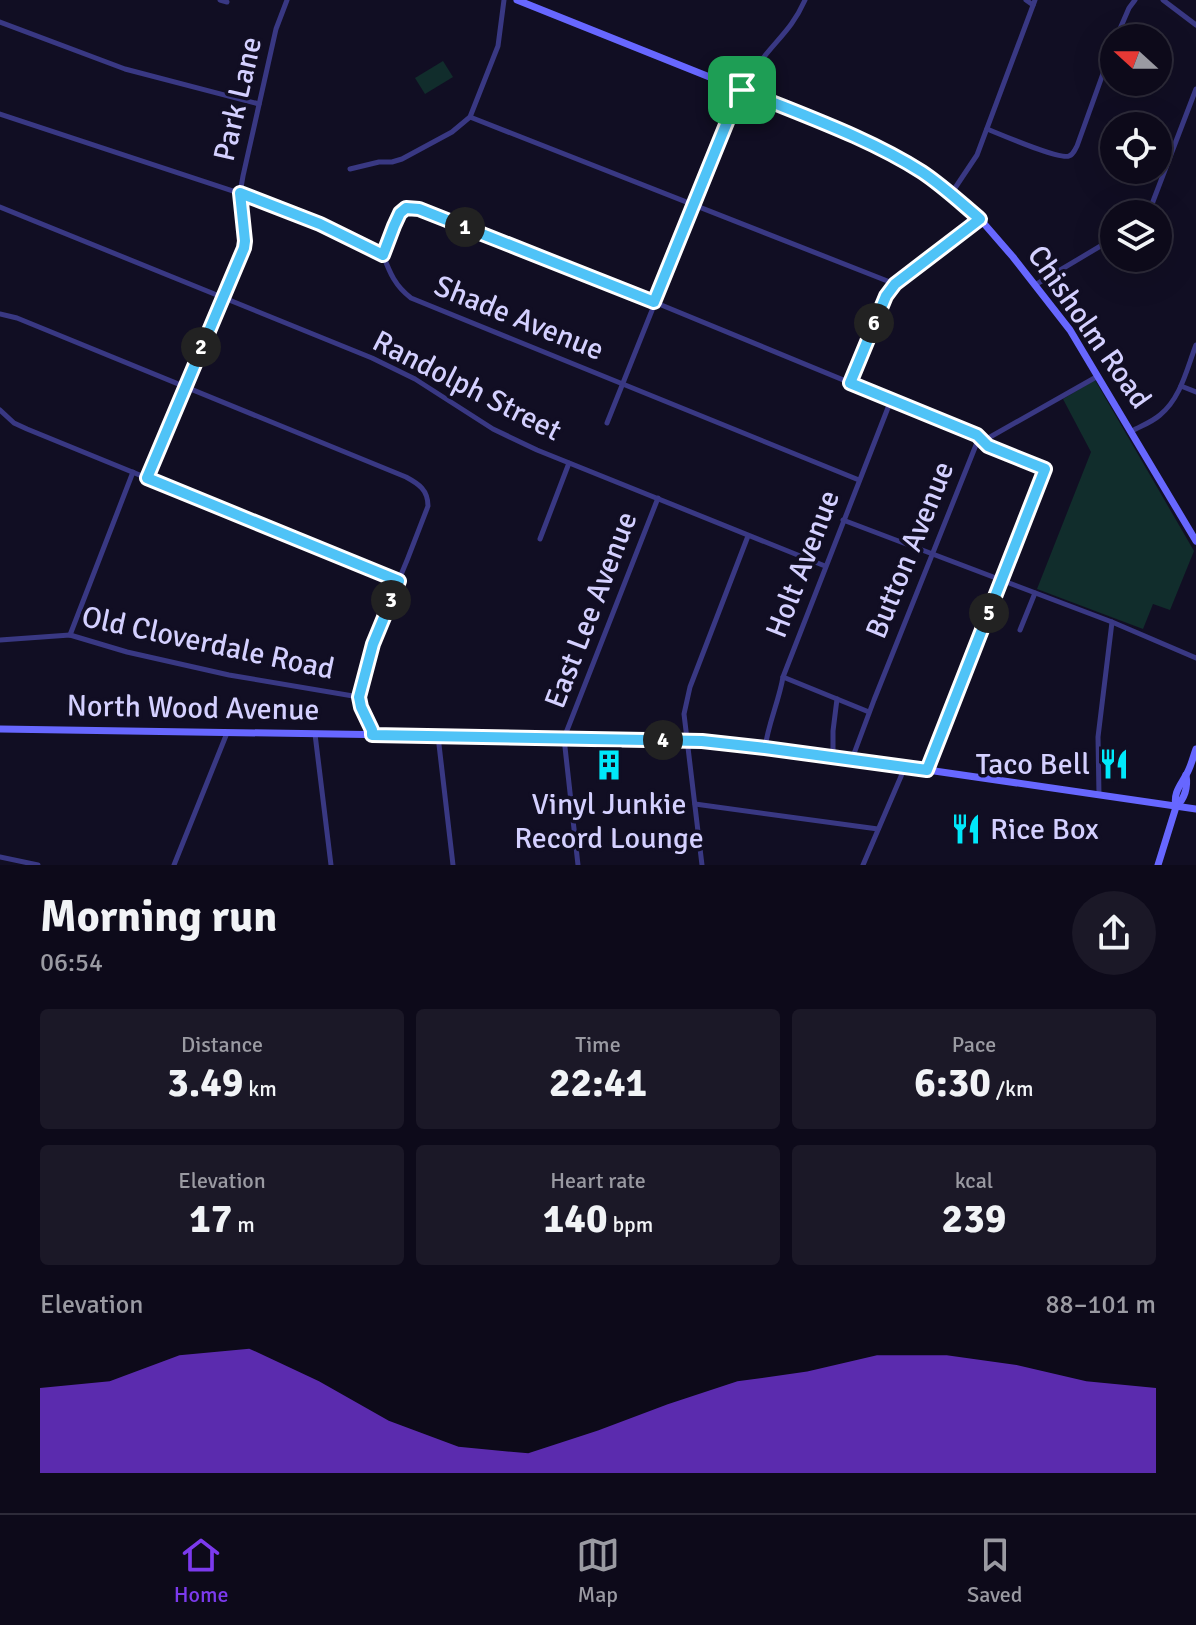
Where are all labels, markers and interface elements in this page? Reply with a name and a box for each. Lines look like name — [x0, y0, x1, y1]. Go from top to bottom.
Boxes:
north arrow — [1100, 24, 1172, 96]
map controls — [1100, 24, 1172, 272]
street label: Park Lane — [206, 33, 270, 165]
pin — [708, 56, 776, 124]
icon: arrive — [720, 68, 764, 112]
button: locate — [1100, 112, 1172, 184]
button: layers — [1100, 200, 1172, 272]
pin: 1 — [445, 207, 485, 247]
text: 1 — [459, 213, 471, 240]
street label: Chisholm Road — [1019, 238, 1159, 416]
street label: Shade Avenue — [429, 267, 609, 369]
pin: 6 — [854, 303, 894, 343]
text: 6 — [868, 309, 880, 336]
street label: Randolph Street — [367, 323, 567, 449]
pin: 2 — [181, 327, 221, 367]
text: 2 — [195, 333, 207, 360]
street label: Button Avenue — [858, 456, 962, 644]
street label: Holt Avenue — [758, 485, 848, 643]
street label: East Lee Avenue — [537, 506, 645, 714]
pin: 3 — [371, 580, 411, 620]
text: 3 — [385, 586, 397, 613]
pin: 5 — [969, 593, 1009, 633]
street label: Old Cloverdale Road — [78, 598, 338, 688]
text: 5 — [983, 599, 995, 626]
street label: North Wood Avenue — [66, 687, 320, 729]
pin: 4 — [643, 720, 683, 760]
text: 4 — [657, 726, 669, 753]
place label: Taco Bell — [976, 746, 1090, 783]
restaurant icon: Taco Bell — [1097, 747, 1131, 781]
building icon: Vinyl Junkie Record Lounge — [592, 748, 626, 782]
place label: Vinyl Junkie Record Lounge — [514, 786, 704, 857]
place label: Rice Box — [990, 811, 1099, 848]
restaurant icon: Rice Box — [949, 812, 983, 846]
text: Morning run — [40, 890, 277, 944]
button: share — [1072, 891, 1156, 975]
text: 06:54 — [40, 947, 103, 979]
text: Distance — [181, 1031, 263, 1058]
text: Time — [575, 1031, 621, 1058]
text: Pace — [952, 1031, 996, 1058]
text: 3.49 — [167, 1058, 243, 1108]
text: 22:41 — [549, 1058, 647, 1108]
text: 6:30 — [914, 1058, 991, 1108]
text: km — [243, 1075, 277, 1102]
text: /km — [991, 1075, 1034, 1102]
text: Elevation — [178, 1167, 266, 1194]
text: Heart rate — [550, 1167, 646, 1194]
text: kcal — [955, 1167, 993, 1194]
text: 17 — [189, 1194, 232, 1244]
text: 140 — [543, 1194, 608, 1244]
text: 239 — [942, 1194, 1006, 1244]
text: m — [232, 1211, 255, 1238]
text: bpm — [608, 1211, 653, 1238]
text: Elevation — [40, 1289, 144, 1321]
text: 88–101 m — [1046, 1289, 1156, 1321]
tab: Home — [174, 1533, 228, 1608]
tab: Map — [576, 1533, 620, 1608]
tab: Saved — [967, 1533, 1022, 1608]

